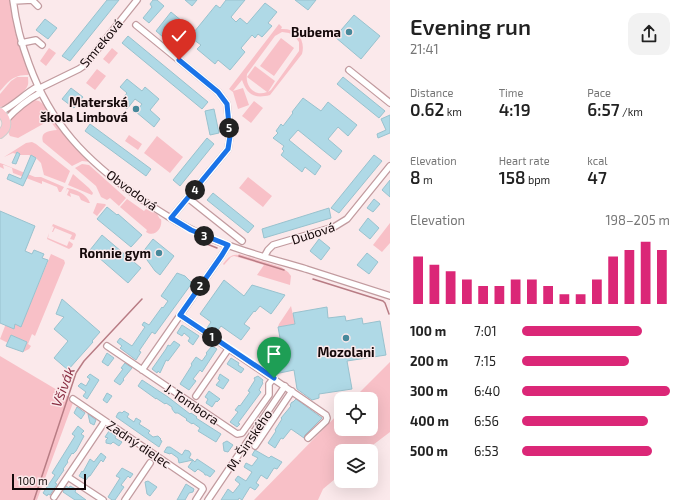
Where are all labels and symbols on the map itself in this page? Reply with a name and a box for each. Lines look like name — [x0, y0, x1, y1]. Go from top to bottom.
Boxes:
street label: Smreková — [76, 15, 126, 71]
pin — [162, 19, 196, 60]
place label: Bubema — [291, 24, 341, 40]
marker: Bubema — [344, 27, 354, 37]
place label: Materská škola Limbová — [40, 94, 128, 125]
marker: Materská škola Limbová — [131, 104, 141, 114]
pin: 5 — [219, 118, 239, 138]
street label: Obvodová — [103, 166, 161, 214]
pin: 4 — [185, 180, 205, 200]
street label: Dubová — [289, 218, 337, 248]
pin: 3 — [194, 226, 214, 246]
place label: Ronnie gym — [79, 245, 151, 261]
marker: Ronnie gym — [154, 248, 164, 258]
pin: 2 — [190, 276, 210, 296]
pin: 1 — [202, 327, 222, 347]
marker: Mozolani — [341, 333, 351, 343]
pin — [257, 337, 291, 378]
place label: Mozolani — [317, 344, 375, 360]
water label: Všivák — [47, 364, 78, 409]
street label: J. Tombora — [162, 380, 222, 428]
street label: M. Šinského — [223, 406, 275, 474]
street label: Zadný dielec — [104, 417, 174, 471]
scale bar — [12, 472, 86, 491]

